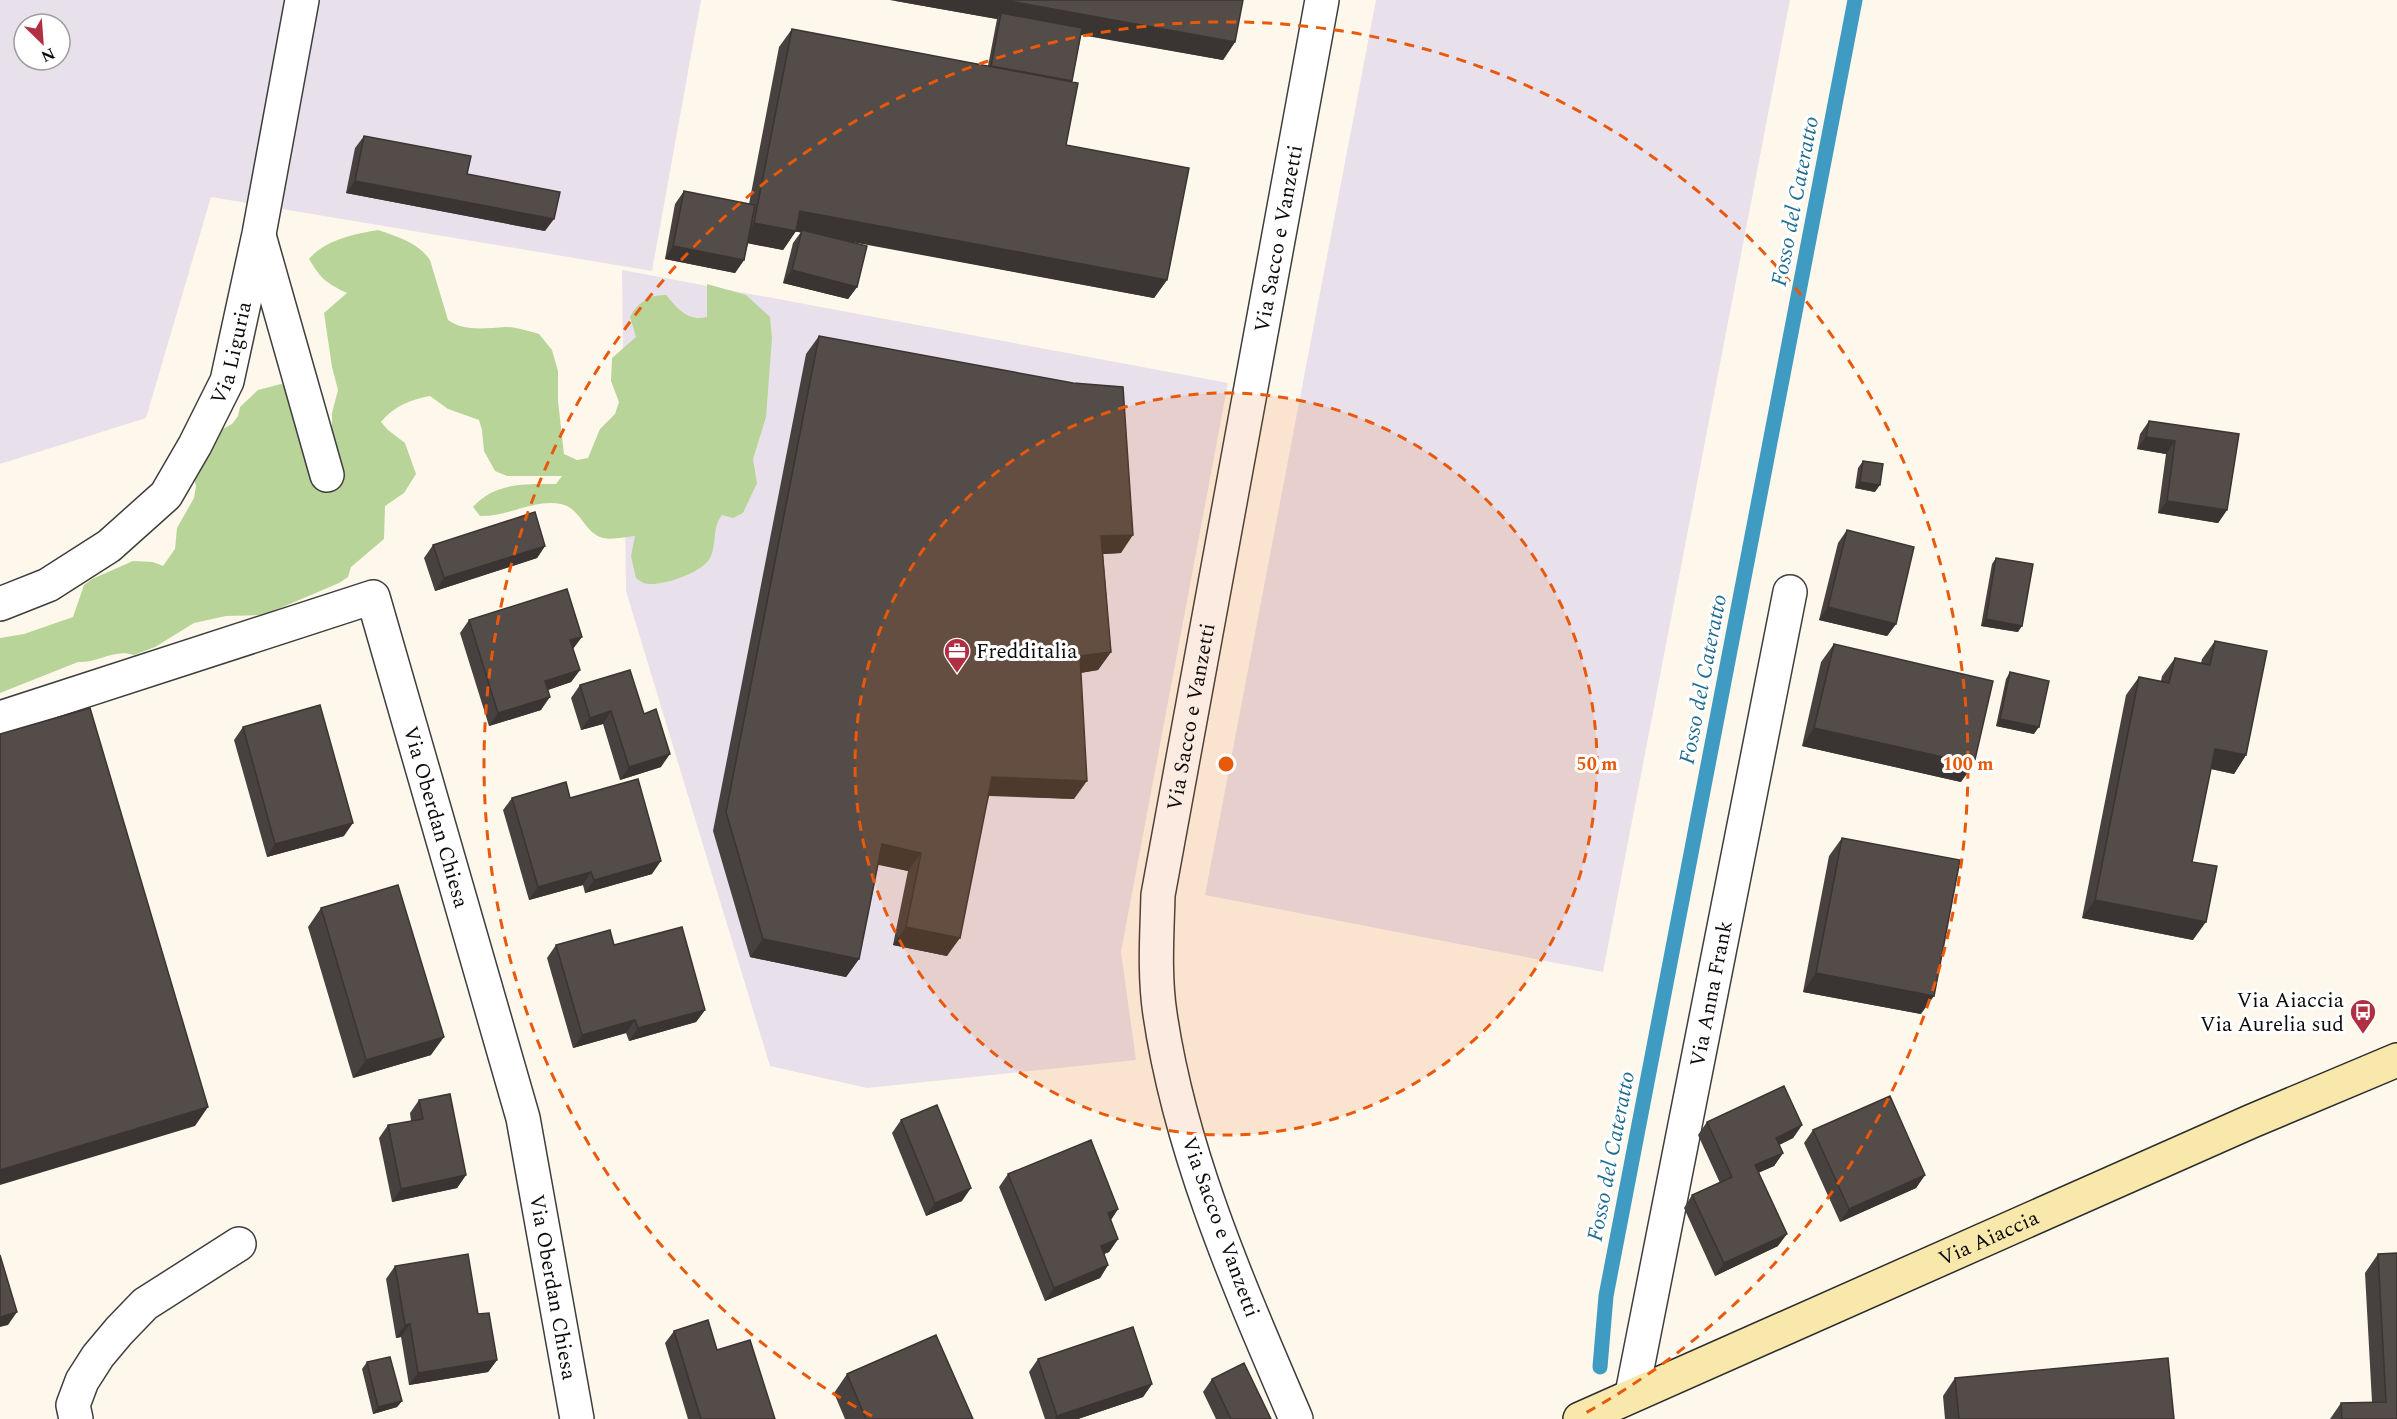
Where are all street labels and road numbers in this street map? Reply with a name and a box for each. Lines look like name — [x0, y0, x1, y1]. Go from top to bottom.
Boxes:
street label: Via Sacco e Vanzetti — [1246, 142, 1312, 335]
street label: Via Liguria — [202, 298, 261, 411]
street label: Via Sacco e Vanzetti — [1159, 620, 1225, 813]
street label: Via Oberdan Chiesa — [394, 722, 477, 913]
street label: Via Anna Frank — [1682, 918, 1742, 1070]
street label: Via Sacco e Vanzetti — [1173, 1133, 1268, 1322]
street label: Via Oberdan Chiesa — [520, 1192, 585, 1383]
street label: Via Aiaccia — [1934, 1202, 2045, 1275]

